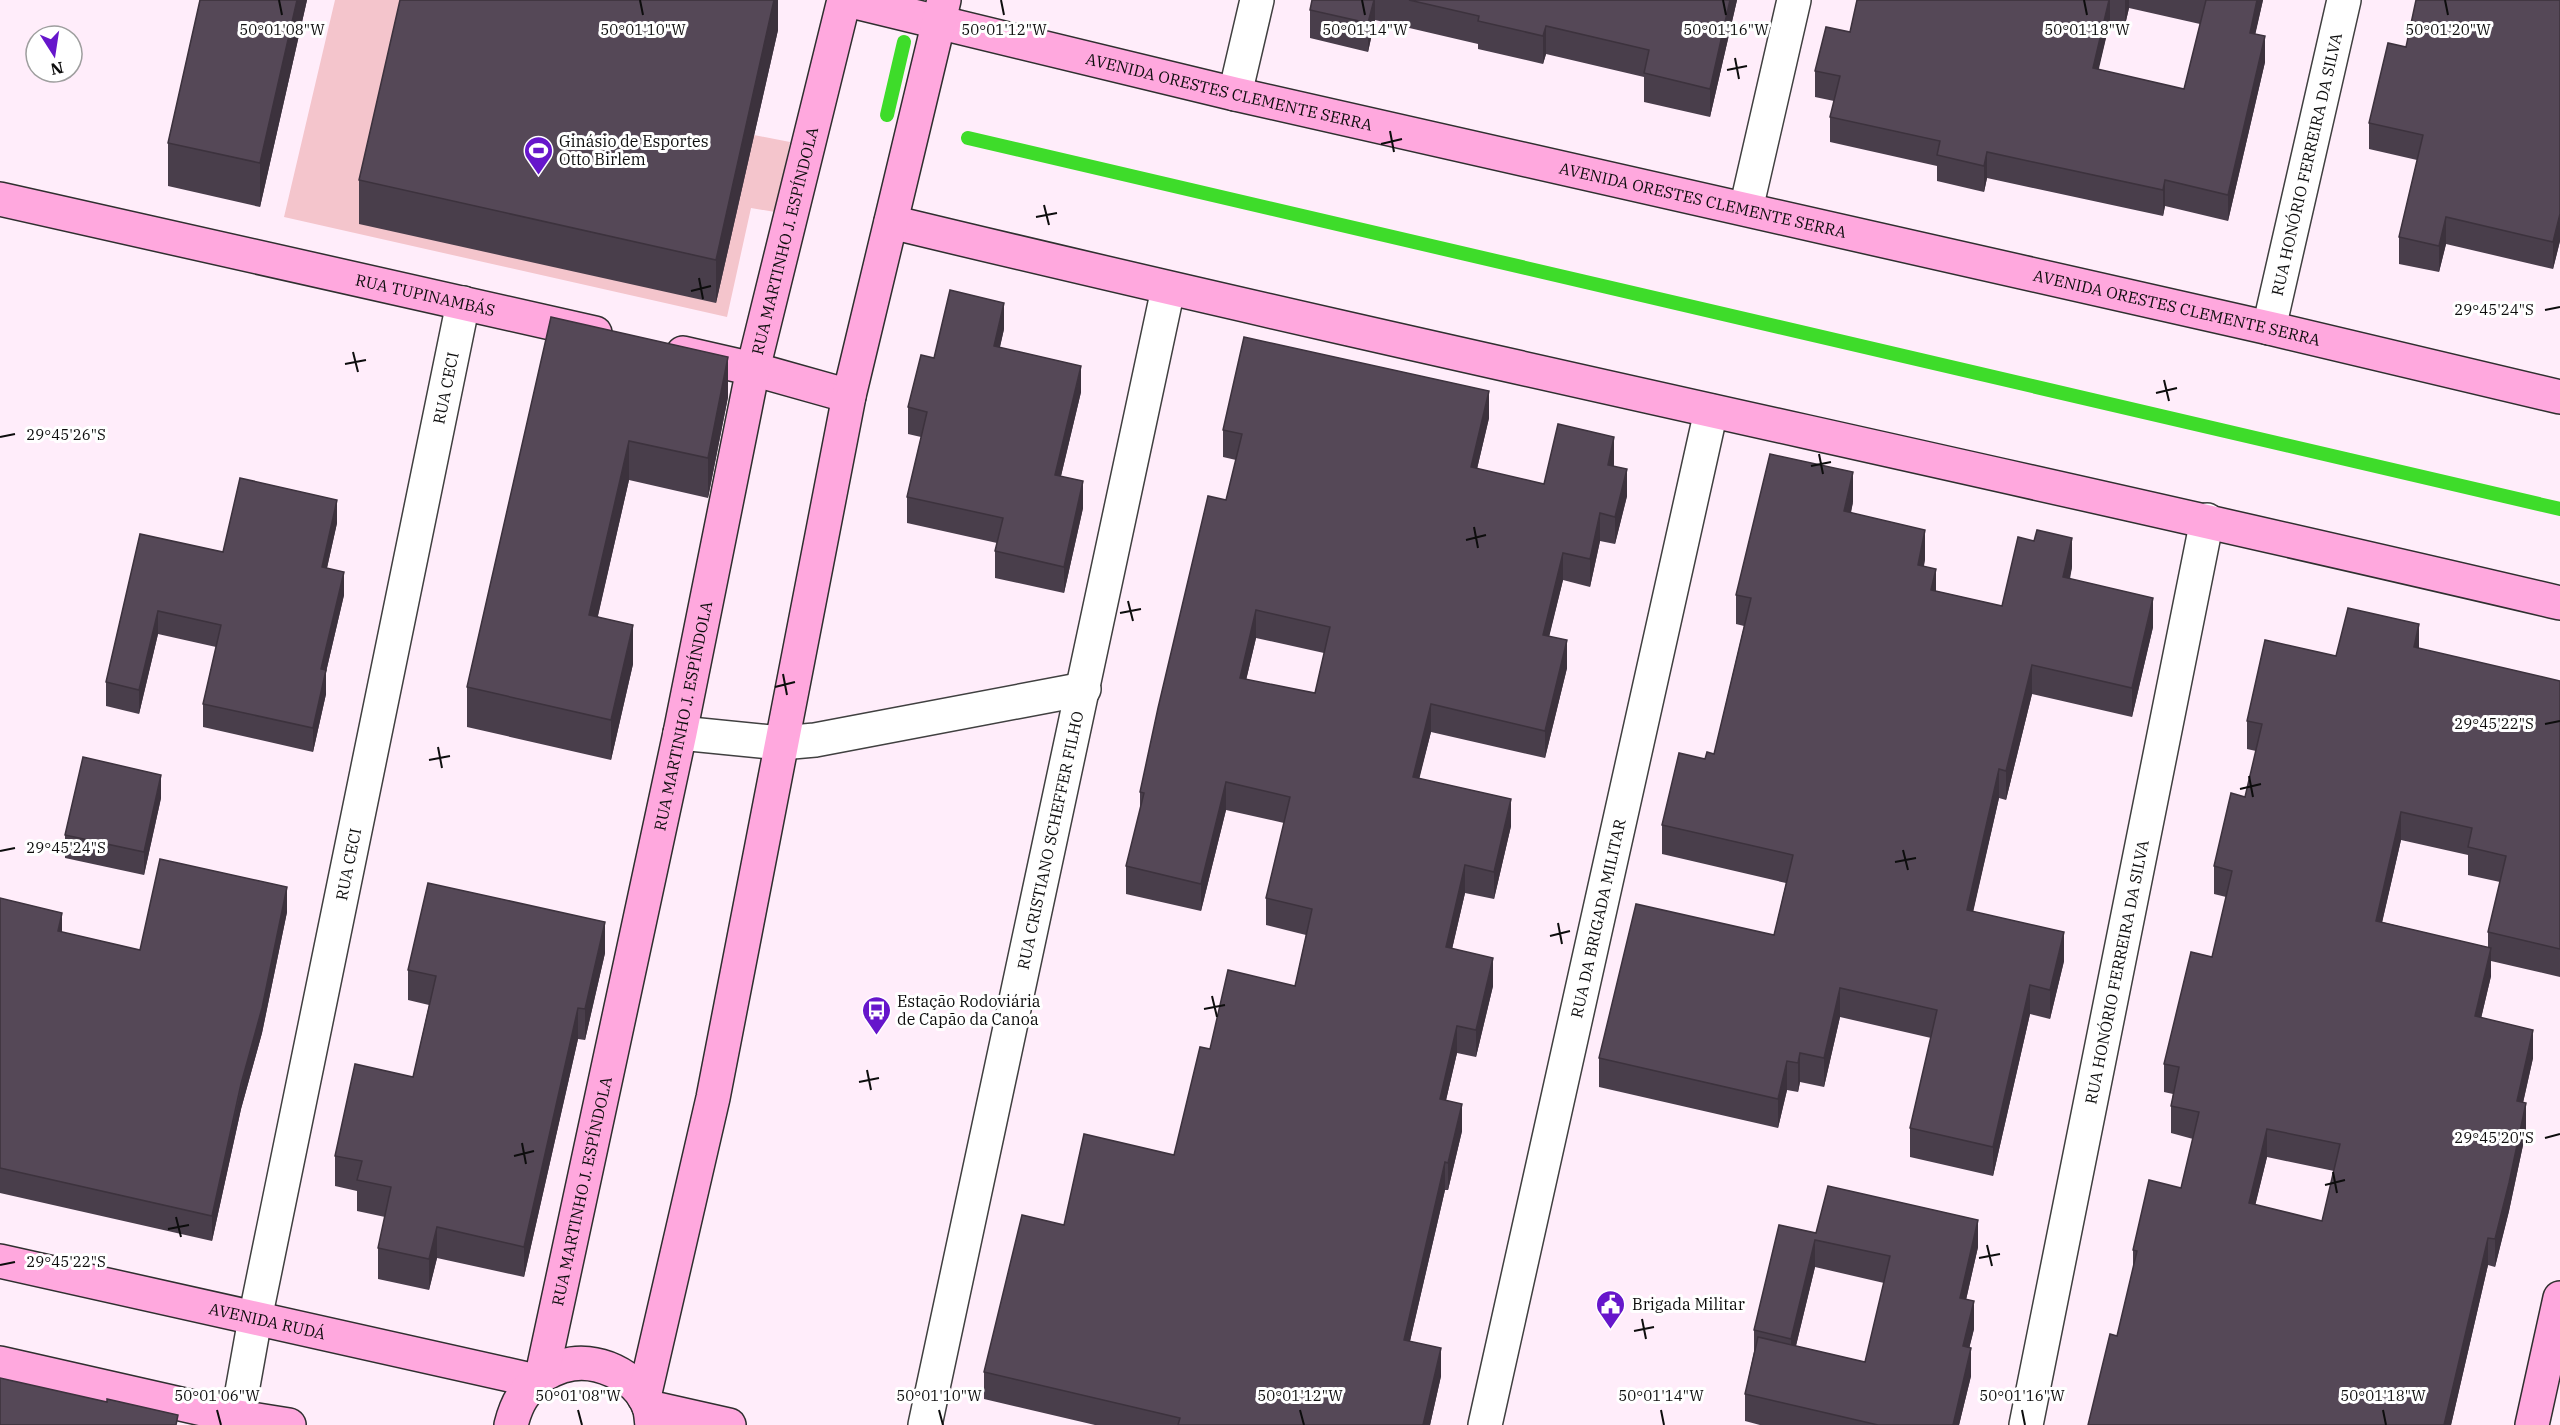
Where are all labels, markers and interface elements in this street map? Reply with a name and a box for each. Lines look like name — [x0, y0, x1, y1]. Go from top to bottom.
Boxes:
text: 50°01'08"W — [239, 20, 325, 39]
text: 50°01'10"W — [600, 20, 686, 39]
text: 50°01'12"W — [961, 20, 1047, 39]
text: 50°01'14"W — [1322, 20, 1408, 39]
text: 50°01'16"W — [1683, 20, 1769, 39]
text: 50°01'18"W — [2044, 20, 2130, 39]
text: 50°01'20"W — [2405, 20, 2491, 39]
north arrow — [24, 24, 84, 84]
street label: RUA HONÓRIO FERREIRA DA SILVA — [2267, 31, 2346, 298]
street label: AVENIDA ORESTES CLEMENTE SERRA — [1084, 48, 1374, 135]
text: N — [49, 58, 65, 80]
street label: RUA MARTINHO J. ESPÍNDOLA — [747, 125, 822, 357]
place label: Ginásio de Esportes Otto Birlem — [559, 131, 708, 169]
sports icon: Ginásio de Esportes Otto Birlem — [522, 134, 554, 176]
street label: AVENIDA ORESTES CLEMENTE SERRA — [1557, 158, 1848, 242]
street label: AVENIDA ORESTES CLEMENTE SERRA — [2031, 265, 2322, 350]
street label: RUA TUPINAMBÁS — [354, 269, 497, 320]
text: 29°45'24"S — [2454, 300, 2534, 319]
street label: RUA CECI — [428, 350, 463, 426]
text: 29°45'26"S — [26, 425, 106, 444]
street label: RUA MARTINHO J. ESPÍNDOLA — [649, 599, 716, 832]
street label: RUA CRISTIANO SCHEFFER FILHO — [1013, 709, 1087, 971]
text: 29°45'22"S — [2454, 714, 2534, 733]
street label: RUA DA BRIGADA MILITAR — [1566, 817, 1630, 1020]
street label: RUA CECI — [331, 826, 365, 902]
text: 29°45'24"S — [26, 838, 106, 857]
street label: RUA HONÓRIO FERREIRA DA SILVA — [2080, 838, 2153, 1106]
place label: Estação Rodoviária de Capão da Canoa — [897, 991, 1041, 1029]
bus stop icon: Estação Rodoviária de Capão da Canoa — [860, 994, 892, 1036]
street label: RUA MARTINHO J. ESPÍNDOLA — [547, 1075, 616, 1308]
text: 29°45'20"S — [2454, 1128, 2534, 1147]
text: 29°45'22"S — [26, 1252, 106, 1271]
public building icon: Brigada Militar — [1595, 1288, 1627, 1330]
place label: Brigada Militar — [1632, 1294, 1745, 1314]
street label: AVENIDA RUDÁ — [207, 1298, 328, 1344]
text: 50°01'06"W — [174, 1386, 260, 1405]
text: 50°01'08"W — [535, 1386, 621, 1405]
text: 50°01'10"W — [896, 1386, 982, 1405]
text: 50°01'12"W — [1257, 1386, 1343, 1405]
text: 50°01'14"W — [1618, 1386, 1704, 1405]
text: 50°01'16"W — [1979, 1386, 2065, 1405]
text: 50°01'18"W — [2340, 1386, 2426, 1405]

